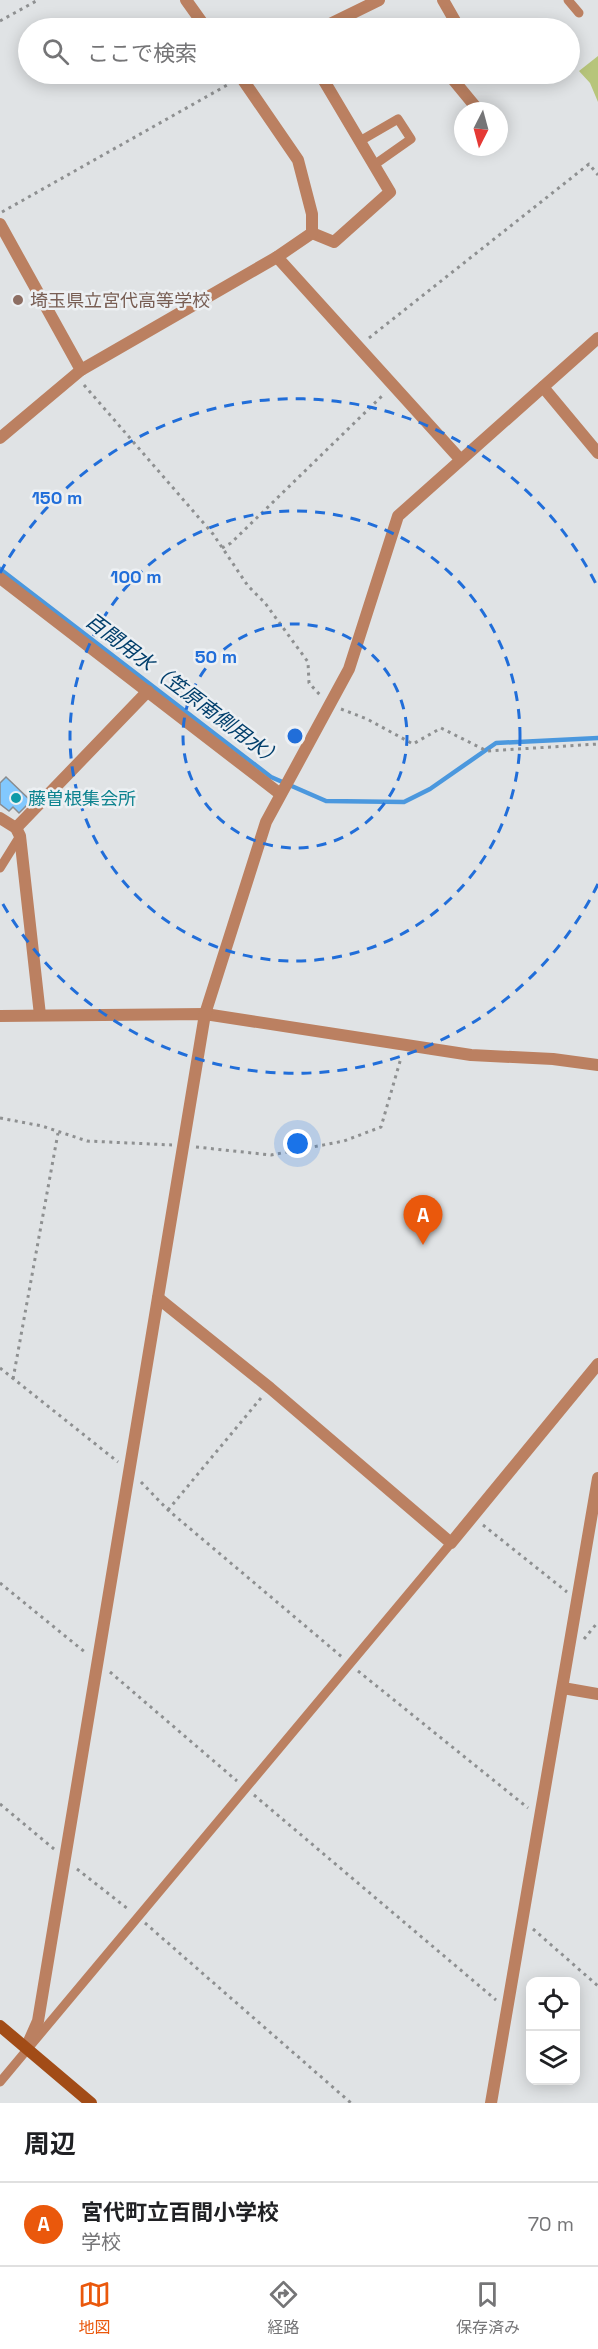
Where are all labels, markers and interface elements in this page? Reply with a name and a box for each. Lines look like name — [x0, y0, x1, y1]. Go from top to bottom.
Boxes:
search box — [18, 18, 580, 84]
icon: search — [39, 35, 72, 68]
text: ここで検索 — [87, 39, 197, 67]
north arrow — [454, 102, 508, 156]
place label: 埼玉県立宮代高等学校 — [30, 289, 210, 312]
marker: 埼玉県立宮代高等学校 — [11, 293, 25, 307]
text: 150 m — [32, 486, 82, 509]
text: 100 m — [110, 565, 162, 588]
water label: 百間用水（笠原南側用水） — [80, 607, 288, 773]
text: 50 m — [195, 645, 237, 668]
centre of rings — [285, 726, 305, 746]
place label: 藤曽根集会所 — [28, 787, 136, 810]
marker: 藤曽根集会所 — [9, 791, 23, 805]
your location — [283, 1129, 312, 1158]
pin: A — [404, 1196, 442, 1245]
map controls — [526, 1977, 580, 2085]
button: locate — [526, 1977, 580, 2031]
button: layers — [526, 2031, 580, 2085]
text: 周辺 — [24, 2127, 76, 2161]
text: 宮代町立百間小学校 — [81, 2198, 279, 2226]
text: A — [37, 2211, 50, 2237]
text: 70 m — [528, 2211, 574, 2237]
text: 学校 — [81, 2229, 121, 2255]
tab: 地図 — [78, 2278, 111, 2338]
tab: 経路 — [267, 2278, 300, 2338]
tab: 保存済み — [456, 2278, 520, 2338]

